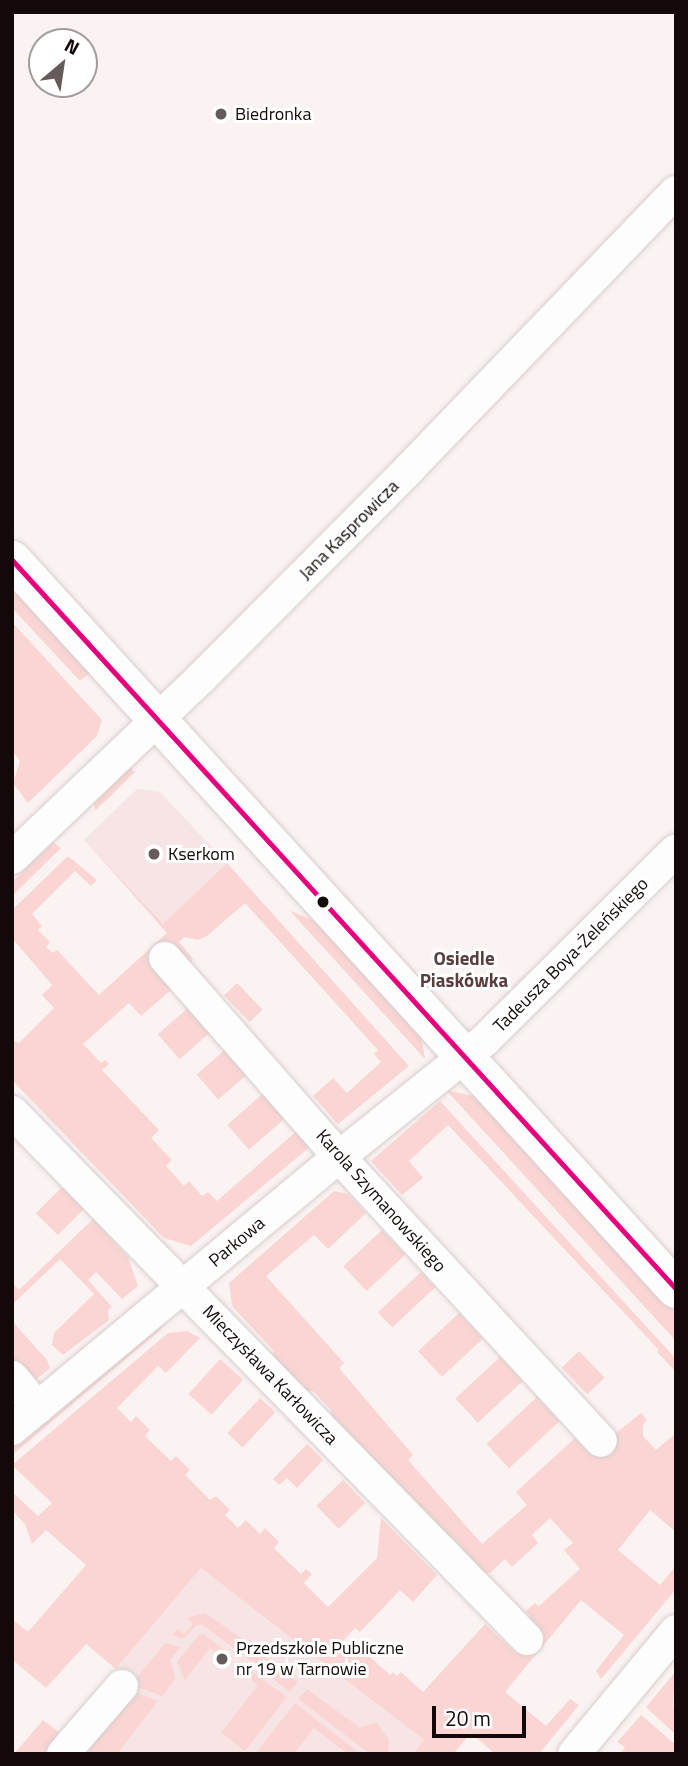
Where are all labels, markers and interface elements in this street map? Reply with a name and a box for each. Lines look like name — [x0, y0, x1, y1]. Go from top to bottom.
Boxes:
north arrow — [28, 28, 98, 98]
text: N — [60, 30, 85, 62]
place label: Biedronka — [235, 103, 311, 125]
marker: Biedronka — [213, 106, 229, 122]
street label: Jana Kasprowicza — [295, 476, 403, 584]
place label: Kserkom — [168, 843, 235, 865]
marker: Kserkom — [146, 846, 162, 862]
street label: Tadeusza Boya-Żeleńskiego — [489, 873, 653, 1037]
unlabelled marker — [316, 895, 330, 909]
district label: Osiedle Piaskówka — [420, 947, 508, 991]
street label: Karola Szymanowskiego — [311, 1125, 451, 1277]
street label: Parkowa — [205, 1212, 269, 1272]
street label: Mieczysława Karłowicza — [198, 1301, 342, 1449]
place label: Przedszkole Publiczne nr 19 w Tarnowie — [236, 1638, 404, 1680]
marker: Przedszkole Publiczne nr 19 w Tarnowie — [214, 1651, 230, 1667]
scale bar — [436, 1692, 530, 1736]
text: 20 m — [445, 1702, 491, 1734]

